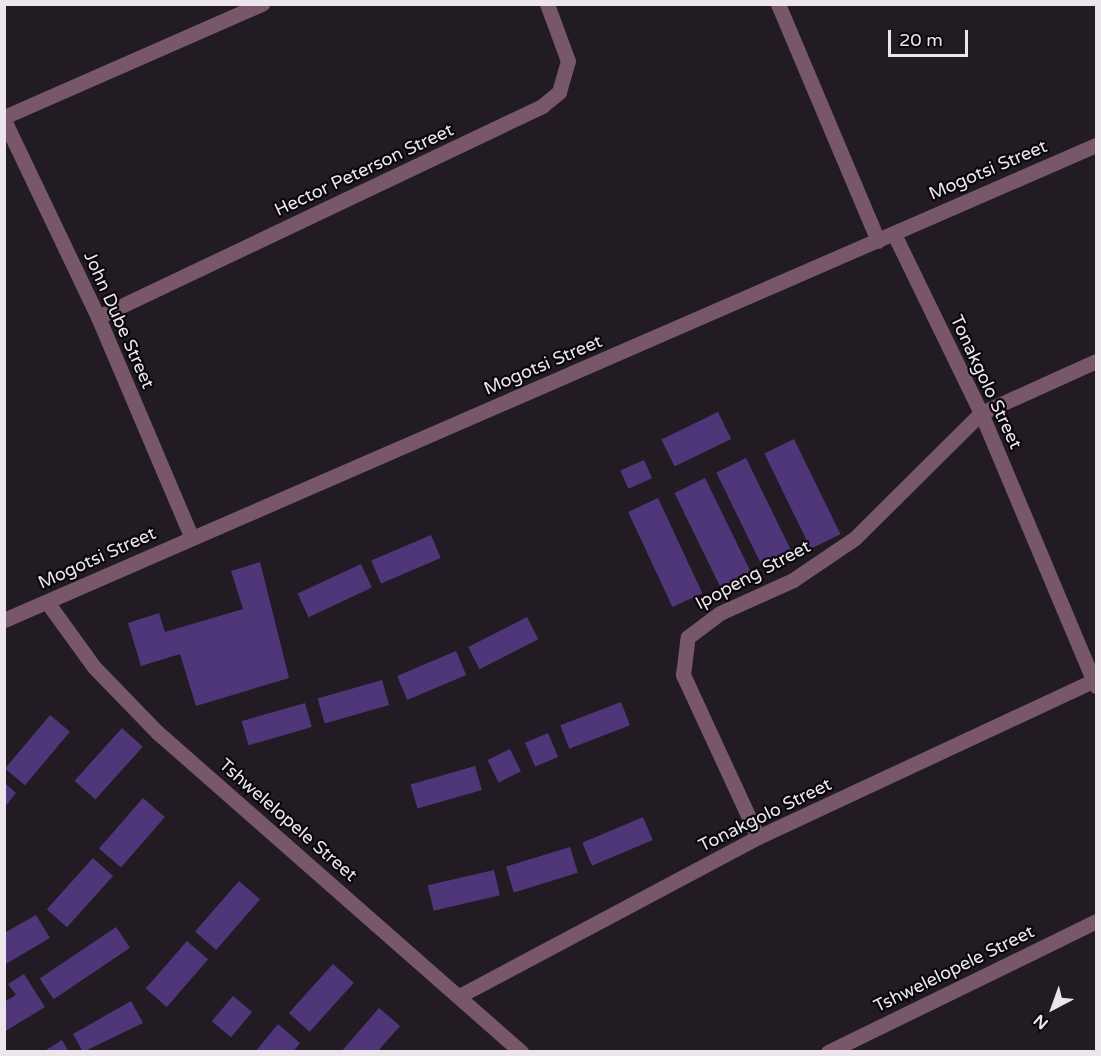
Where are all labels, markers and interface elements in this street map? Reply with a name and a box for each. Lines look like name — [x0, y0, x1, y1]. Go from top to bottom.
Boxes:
scale bar — [891, 18, 970, 56]
text: 20 m — [899, 29, 943, 51]
street label: Hector Peterson Street — [271, 119, 457, 221]
street label: Mogotsi Street — [926, 135, 1050, 205]
street label: John Dube Street — [79, 248, 159, 392]
street label: Tonakgolo Street — [946, 312, 1026, 452]
street label: Mogotsi Street — [481, 330, 605, 400]
street label: Mogotsi Street — [35, 522, 159, 594]
street label: Ipopeng Street — [692, 536, 814, 614]
street label: Tshwelelopele Street — [215, 754, 361, 886]
street label: Tonakgolo Street — [695, 773, 835, 857]
street label: Tshwelelopele Street — [870, 921, 1038, 1017]
north arrow — [1023, 978, 1083, 1038]
text: N — [1030, 1010, 1053, 1033]

